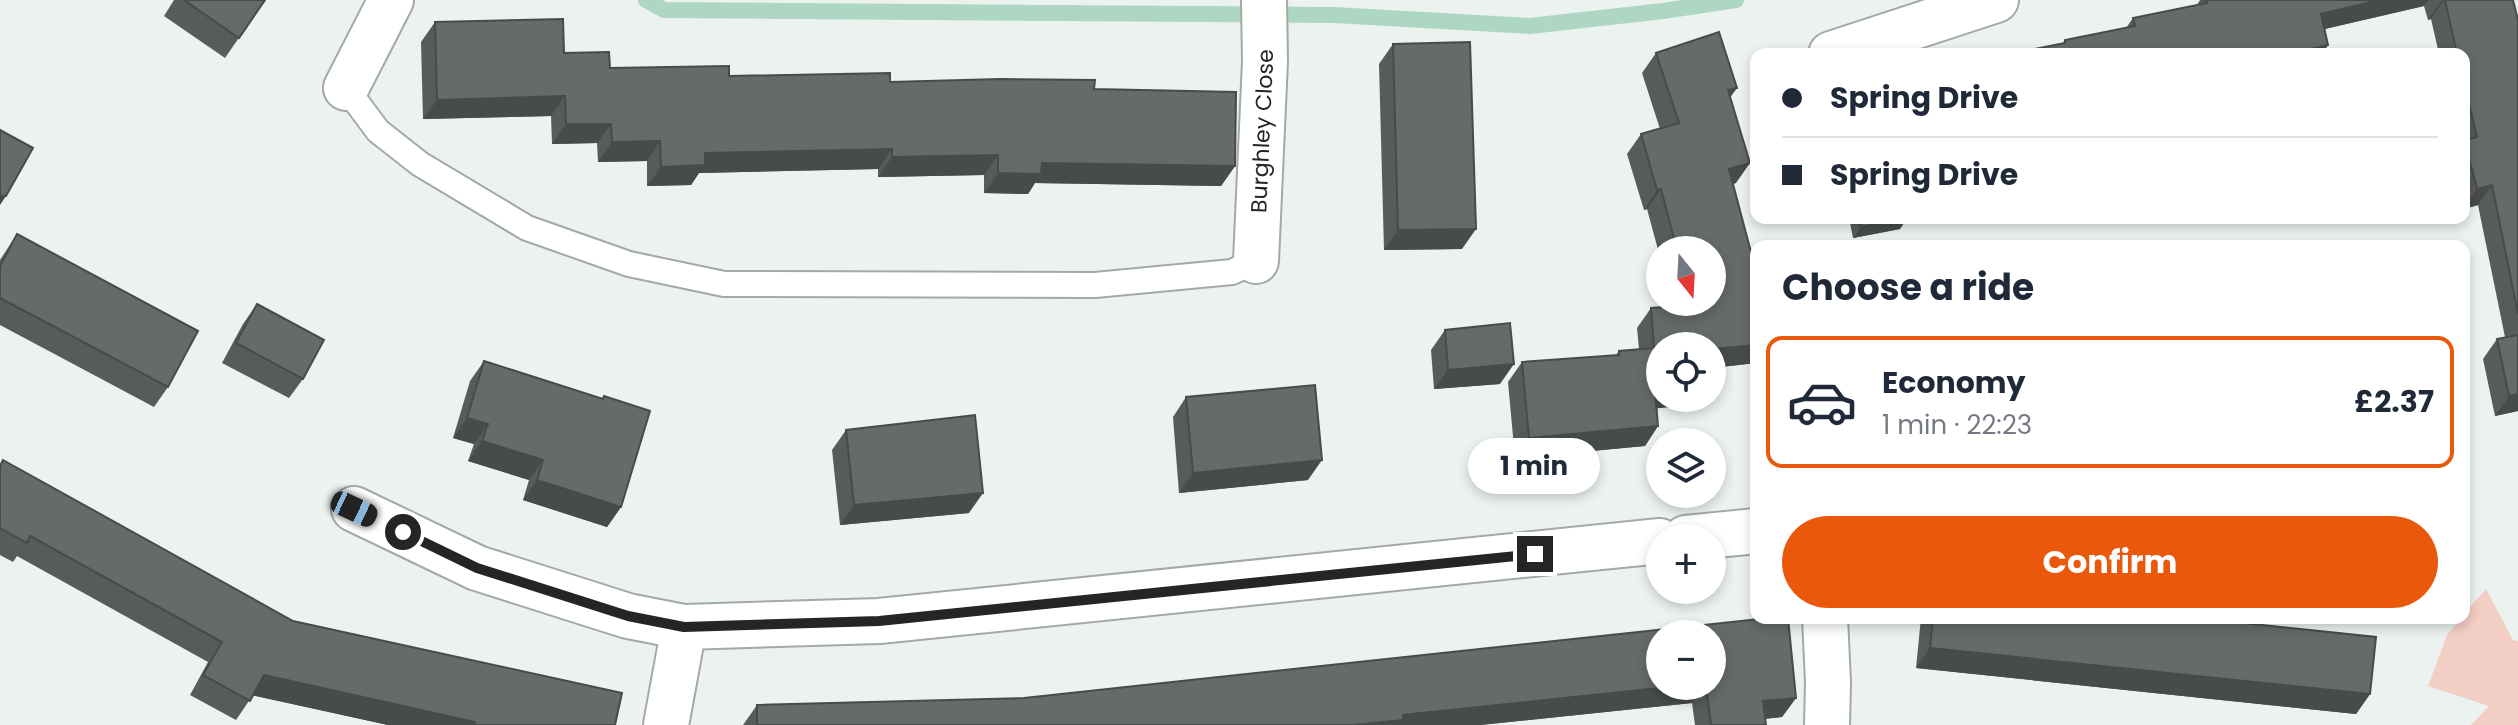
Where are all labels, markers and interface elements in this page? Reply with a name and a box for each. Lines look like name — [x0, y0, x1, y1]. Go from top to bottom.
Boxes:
street label: Burghley Close — [1243, 49, 1281, 214]
text: Spring Drive — [1830, 76, 2018, 119]
text: Spring Drive — [1830, 153, 2018, 196]
north arrow — [1646, 236, 1726, 316]
map controls — [1646, 236, 1726, 700]
text: Choose a ride — [1782, 262, 2034, 313]
button: locate — [1646, 332, 1726, 412]
text: Economy — [1882, 361, 2026, 404]
icon: car — [1786, 366, 1858, 438]
text: £2.37 — [2354, 380, 2434, 423]
text: 1 min · 22:23 — [1882, 407, 2032, 443]
button: layers — [1646, 428, 1726, 508]
callout: 1 min — [1469, 438, 1601, 494]
text: 1 min — [1500, 448, 1568, 484]
car — [327, 488, 381, 530]
route start — [385, 514, 421, 550]
button: Confirm — [1782, 516, 2438, 608]
button: + — [1646, 524, 1726, 604]
route end — [1517, 536, 1553, 572]
button: − — [1646, 620, 1726, 700]

